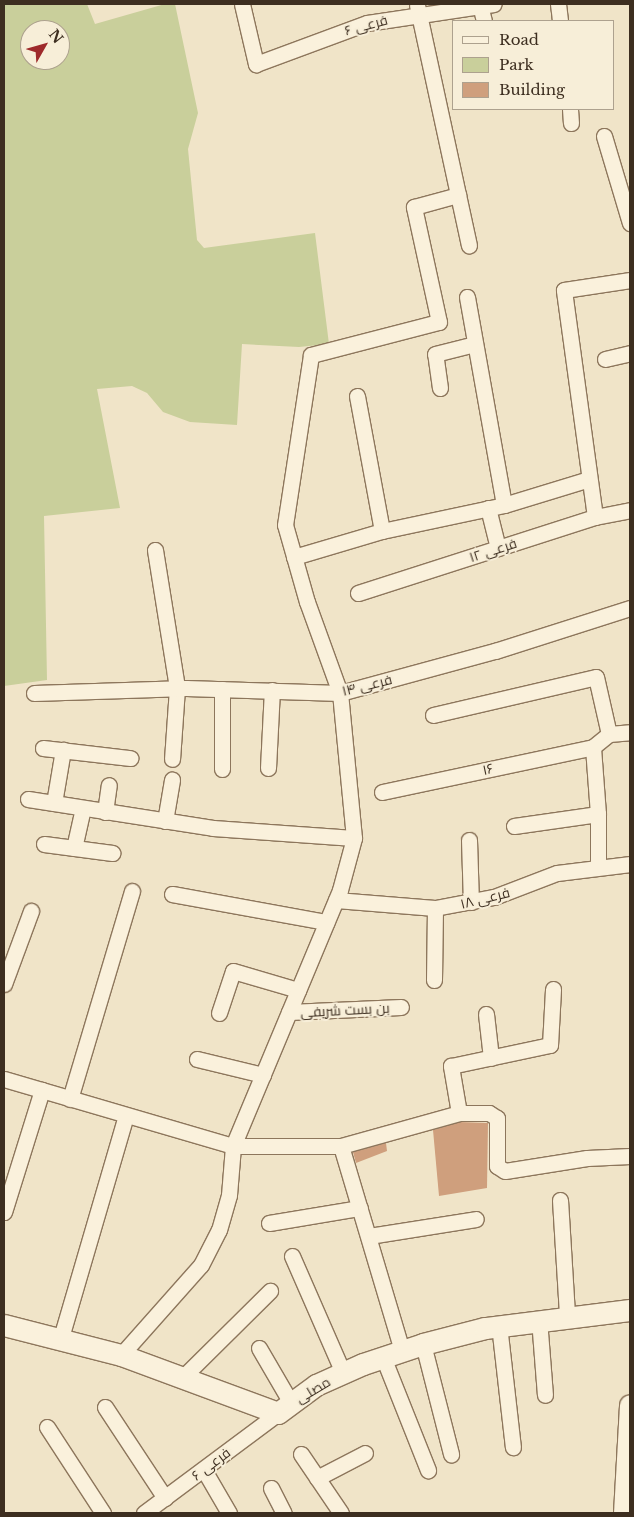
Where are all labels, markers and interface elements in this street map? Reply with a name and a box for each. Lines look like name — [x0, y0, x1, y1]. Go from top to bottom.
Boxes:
street label: فرعی ۶ — [343, 11, 389, 39]
north arrow — [20, 20, 70, 70]
legend — [452, 20, 614, 110]
text: N — [45, 26, 67, 47]
text: Road — [499, 30, 539, 49]
text: Park — [499, 55, 534, 74]
text: Building — [499, 80, 565, 99]
street label: فرعی ۱۲ — [467, 534, 519, 566]
street label: فرعی ۱۴ — [340, 671, 394, 699]
street label: ۱۶ — [481, 760, 495, 778]
street label: فرعی ۱۸ — [458, 884, 512, 912]
street label: بن بست شریفی — [300, 999, 390, 1021]
street label: مصلی — [293, 1373, 333, 1407]
street label: فرعی ۶ — [188, 1444, 234, 1484]

